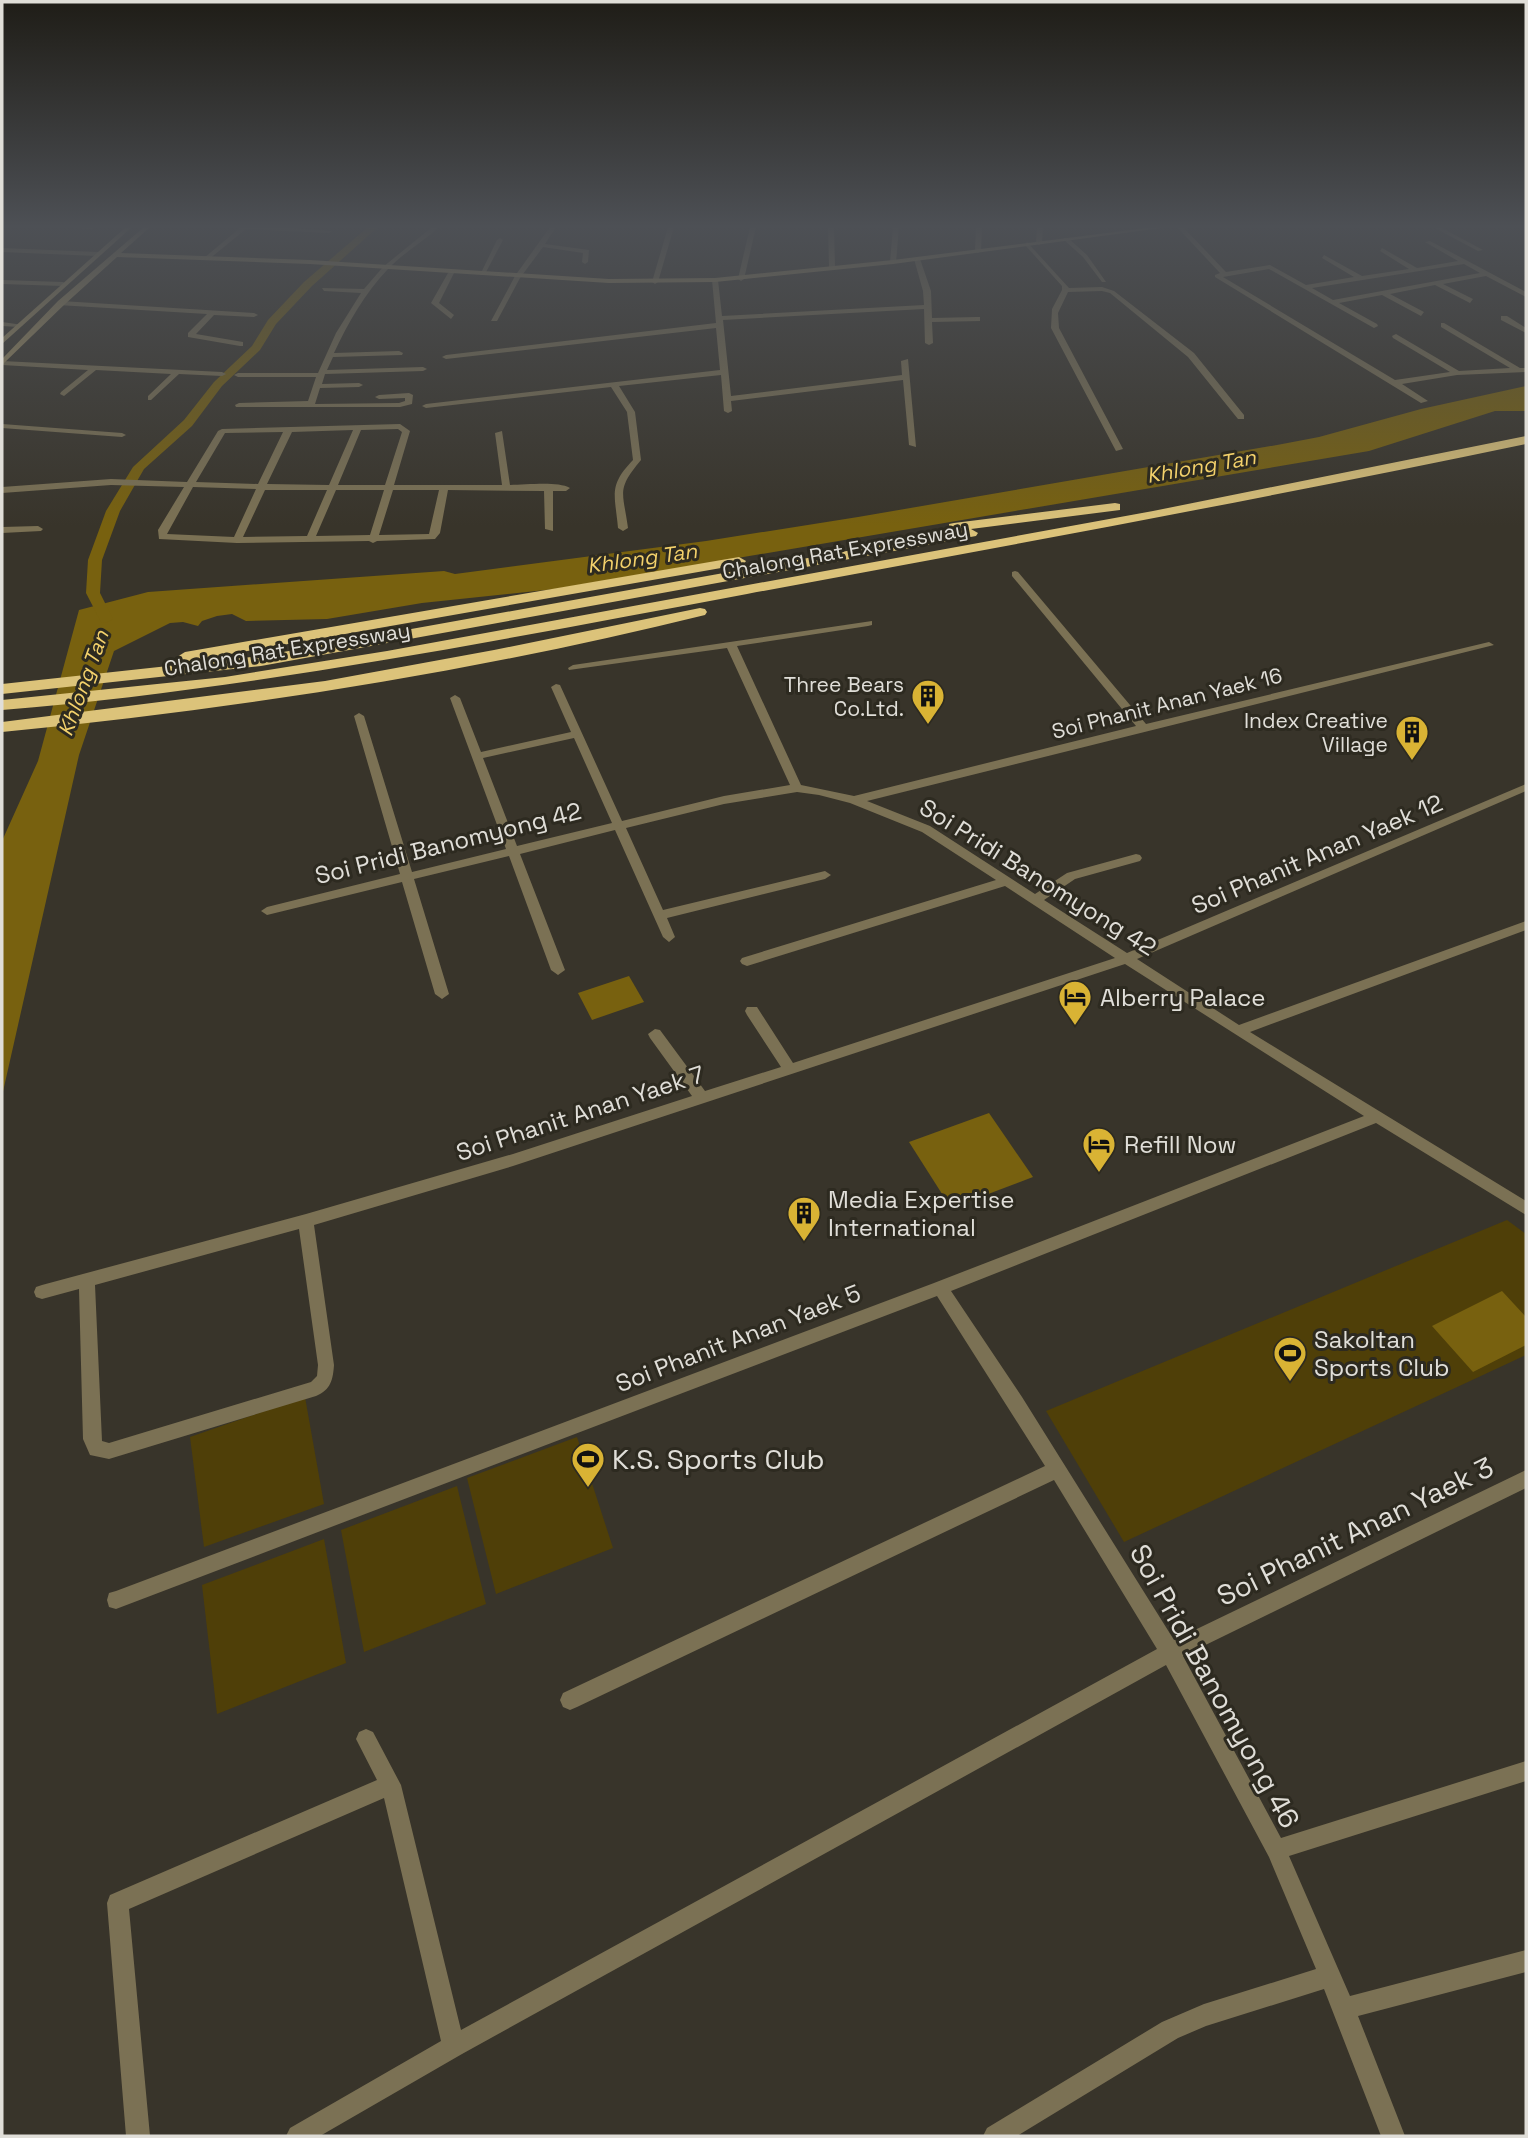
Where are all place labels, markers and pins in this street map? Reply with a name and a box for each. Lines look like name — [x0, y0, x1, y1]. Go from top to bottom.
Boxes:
place label: Three Bears Co.Ltd. — [784, 671, 904, 722]
building icon: Three Bears Co.Ltd. — [909, 677, 947, 726]
place label: Index Creative Village — [1244, 707, 1388, 758]
building icon: Index Creative Village — [1393, 713, 1431, 762]
hotel icon: Alberry Palace — [1056, 978, 1094, 1027]
place label: Alberry Palace — [1100, 982, 1265, 1013]
hotel icon: Refill Now — [1080, 1125, 1118, 1174]
place label: Refill Now — [1124, 1129, 1236, 1160]
place label: Media Expertise International — [828, 1184, 1015, 1243]
building icon: Media Expertise International — [785, 1194, 823, 1243]
place label: Sakoltan Sports Club — [1314, 1324, 1449, 1383]
sports icon: Sakoltan Sports Club — [1271, 1334, 1309, 1383]
sports icon: K.S. Sports Club — [569, 1440, 607, 1489]
place label: K.S. Sports Club — [612, 1441, 825, 1477]

